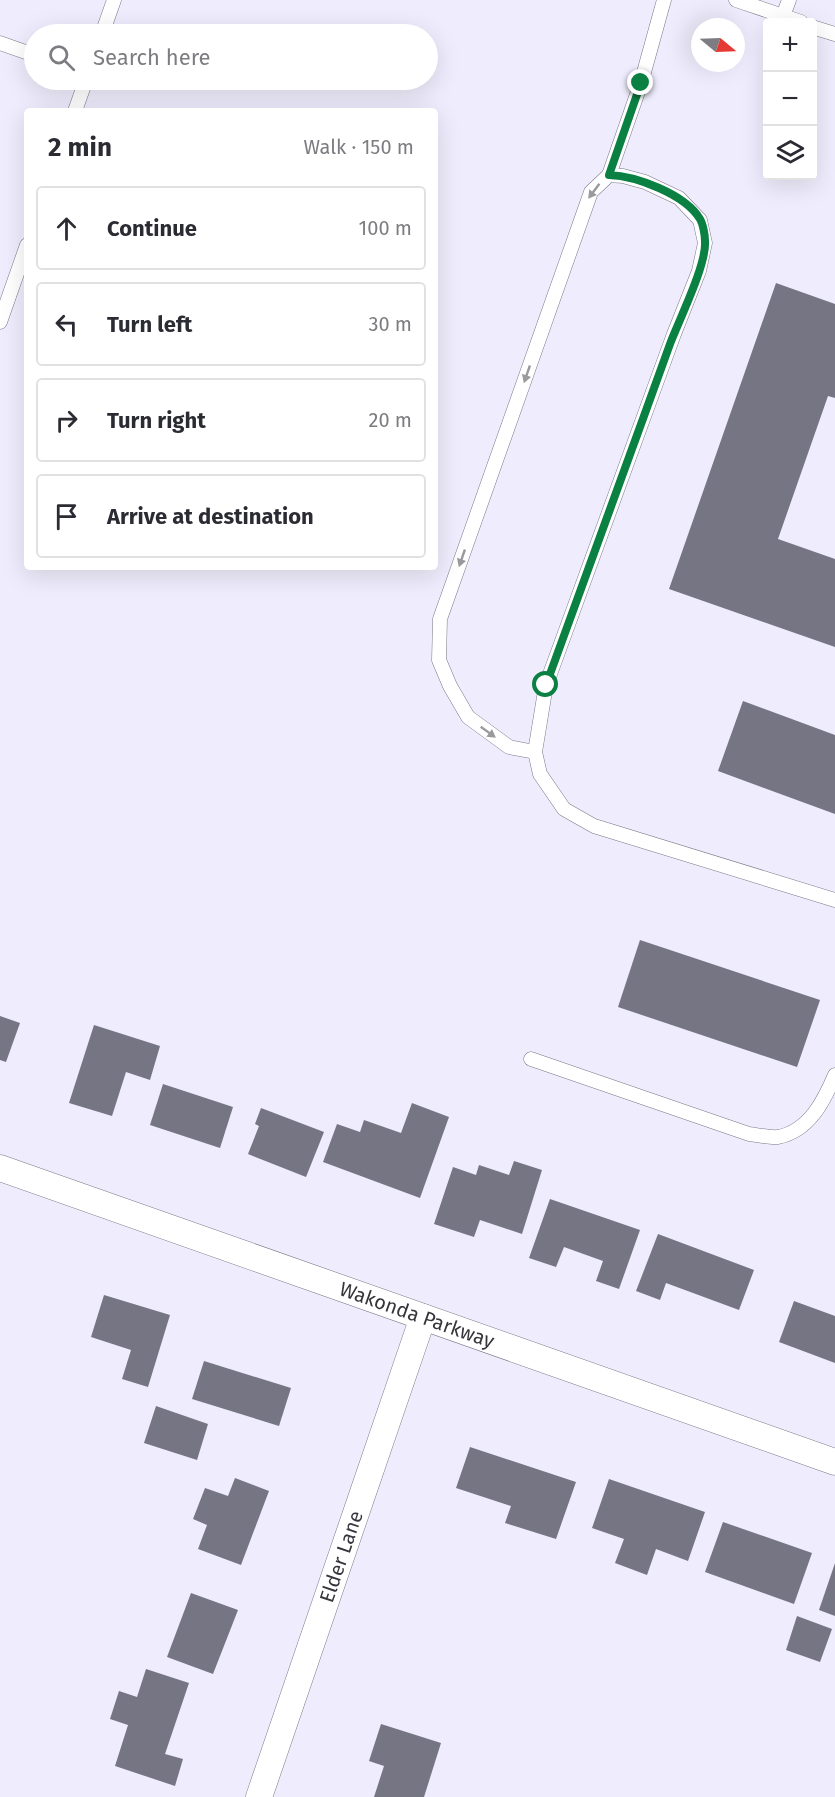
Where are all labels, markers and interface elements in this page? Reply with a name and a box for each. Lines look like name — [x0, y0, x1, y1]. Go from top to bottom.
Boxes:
north arrow — [691, 18, 745, 72]
map controls — [763, 18, 817, 180]
button: + — [763, 18, 817, 72]
search box — [24, 24, 438, 90]
icon: search — [45, 41, 78, 74]
text: Search here — [93, 44, 211, 71]
route end — [627, 69, 653, 95]
button: − — [763, 72, 817, 126]
button: layers — [763, 126, 817, 180]
text: 2 min — [48, 132, 112, 163]
text: Walk · 150 m — [304, 135, 414, 159]
one-way arrow — [588, 183, 600, 199]
icon: ahead — [50, 212, 83, 245]
text: Continue — [107, 215, 197, 242]
text: 100 m — [359, 216, 412, 240]
icon: left — [50, 308, 83, 341]
text: Turn left — [107, 311, 192, 338]
text: 30 m — [368, 312, 412, 336]
one-way arrow — [521, 365, 531, 383]
icon: right — [50, 404, 83, 437]
text: Turn right — [107, 407, 206, 434]
text: 20 m — [369, 408, 412, 432]
icon: arrive — [50, 500, 83, 533]
text: Arrive at destination — [107, 503, 314, 530]
one-way arrow — [457, 549, 467, 567]
route start — [532, 671, 558, 697]
one-way arrow — [480, 725, 496, 738]
street label: Wakonda Parkway — [336, 1277, 498, 1353]
street label: Elder Lane — [314, 1508, 368, 1606]

